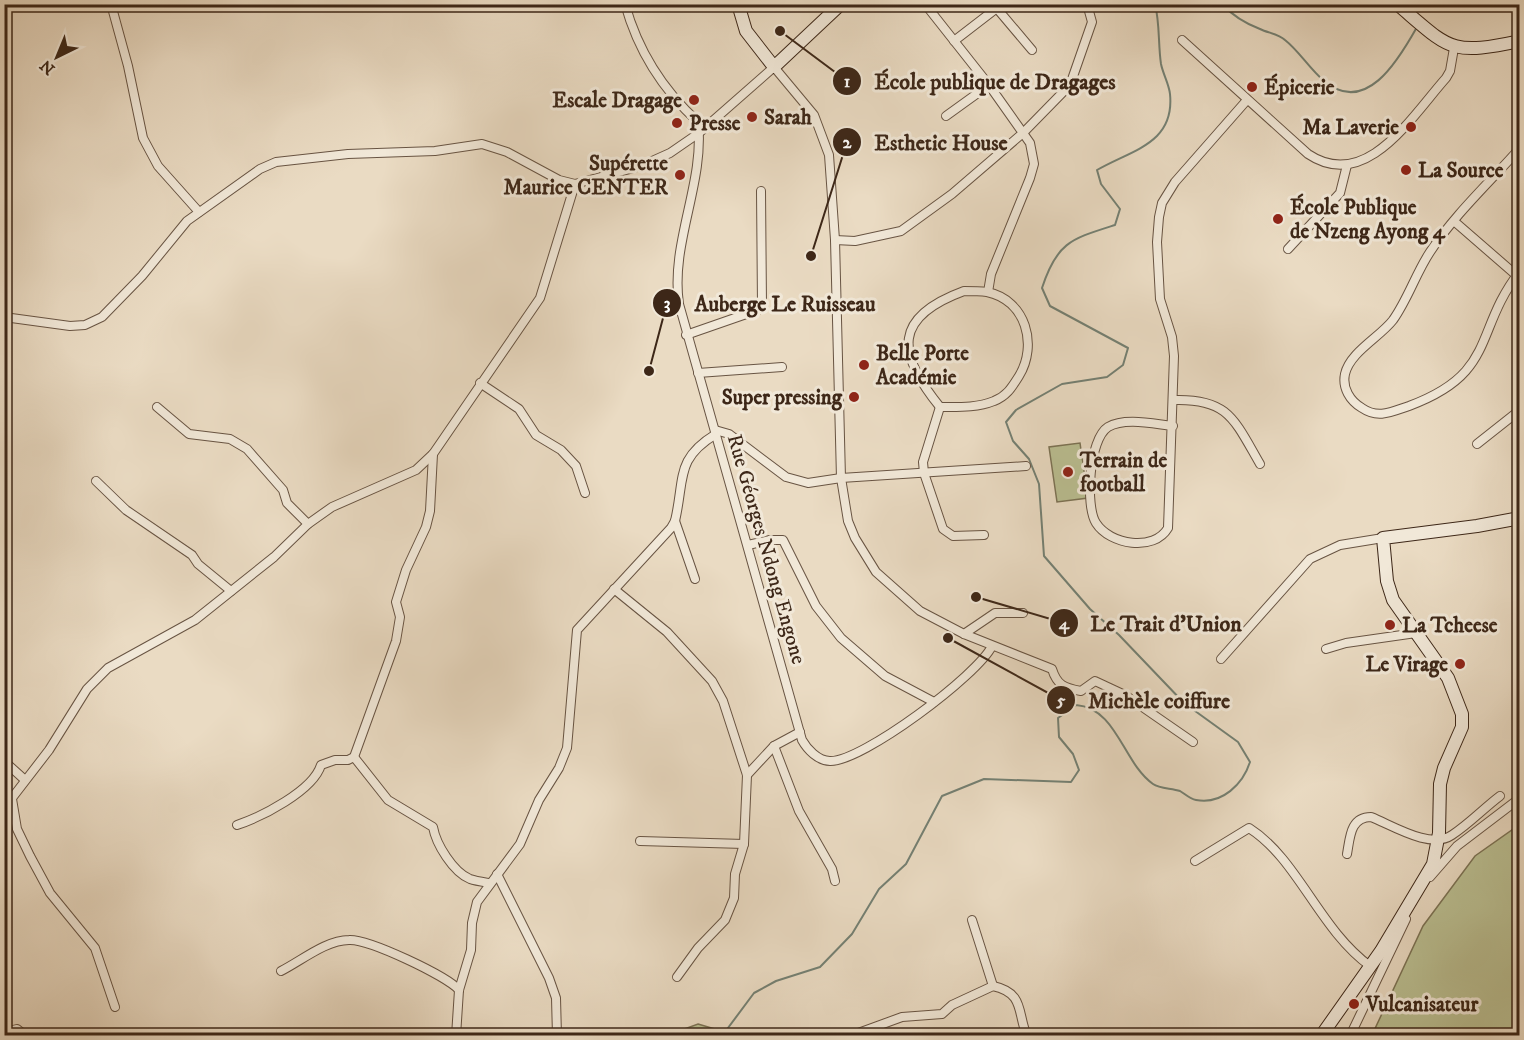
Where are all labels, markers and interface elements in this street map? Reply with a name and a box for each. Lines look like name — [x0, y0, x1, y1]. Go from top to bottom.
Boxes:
north arrow — [27, 27, 87, 87]
text: N — [36, 55, 59, 79]
callout: École publique de Dragages — [832, 61, 1127, 101]
text: École publique de Dragages — [874, 68, 1116, 96]
text: 1 — [844, 71, 851, 93]
place label: Épicerie — [1264, 73, 1335, 101]
marker: Épicerie — [1245, 80, 1259, 94]
place label: Escale Dragage — [552, 88, 682, 114]
marker: Escale Dragage — [687, 93, 701, 107]
place label: Sarah — [764, 105, 813, 131]
marker: Sarah — [745, 110, 759, 124]
place label: Presse — [689, 111, 741, 137]
place label: Ma Laverie — [1303, 115, 1399, 141]
marker: Presse — [670, 116, 684, 130]
marker: Ma Laverie — [1404, 120, 1418, 134]
callout: Esthetic House — [832, 122, 1020, 162]
text: Esthetic House — [874, 130, 1008, 157]
text: 2 — [843, 132, 853, 154]
place label: Supérette Maurice CENTER — [503, 151, 669, 201]
place label: La Source — [1418, 158, 1504, 184]
marker: La Source — [1399, 163, 1413, 177]
marker: Supérette Maurice CENTER — [673, 168, 687, 182]
place label: École Publique de Nzeng Ayong 4 — [1290, 193, 1446, 245]
marker: École Publique de Nzeng Ayong 4 — [1271, 212, 1285, 226]
callout: Auberge Le Ruisseau — [652, 283, 888, 323]
text: Auberge Le Ruisseau — [693, 291, 876, 318]
text: 3 — [664, 293, 671, 315]
place label: Belle Porte Académie — [875, 341, 969, 391]
marker: Belle Porte Académie — [857, 358, 871, 372]
place label: Super pressing — [722, 385, 843, 411]
marker: Super pressing — [847, 390, 861, 404]
street label: Rue Géorges Ndong Engone — [721, 431, 811, 668]
place label: Terrain de football — [1079, 448, 1167, 498]
marker: Terrain de football — [1061, 465, 1075, 479]
callout: Le Trait d'Union — [1049, 603, 1254, 643]
text: Le Trait d'Union — [1090, 611, 1242, 638]
text: 4 — [1058, 613, 1070, 635]
place label: La Tcheese — [1402, 613, 1498, 639]
marker: La Tcheese — [1383, 618, 1397, 632]
place label: Le Virage — [1365, 652, 1448, 678]
marker: Le Virage — [1453, 657, 1467, 671]
callout: Michèle coiffure — [1046, 680, 1242, 720]
text: Michèle coiffure — [1088, 688, 1230, 715]
text: 5 — [1056, 690, 1066, 712]
place label: Vulcanisateur — [1365, 992, 1479, 1018]
marker: Vulcanisateur — [1347, 997, 1361, 1011]

